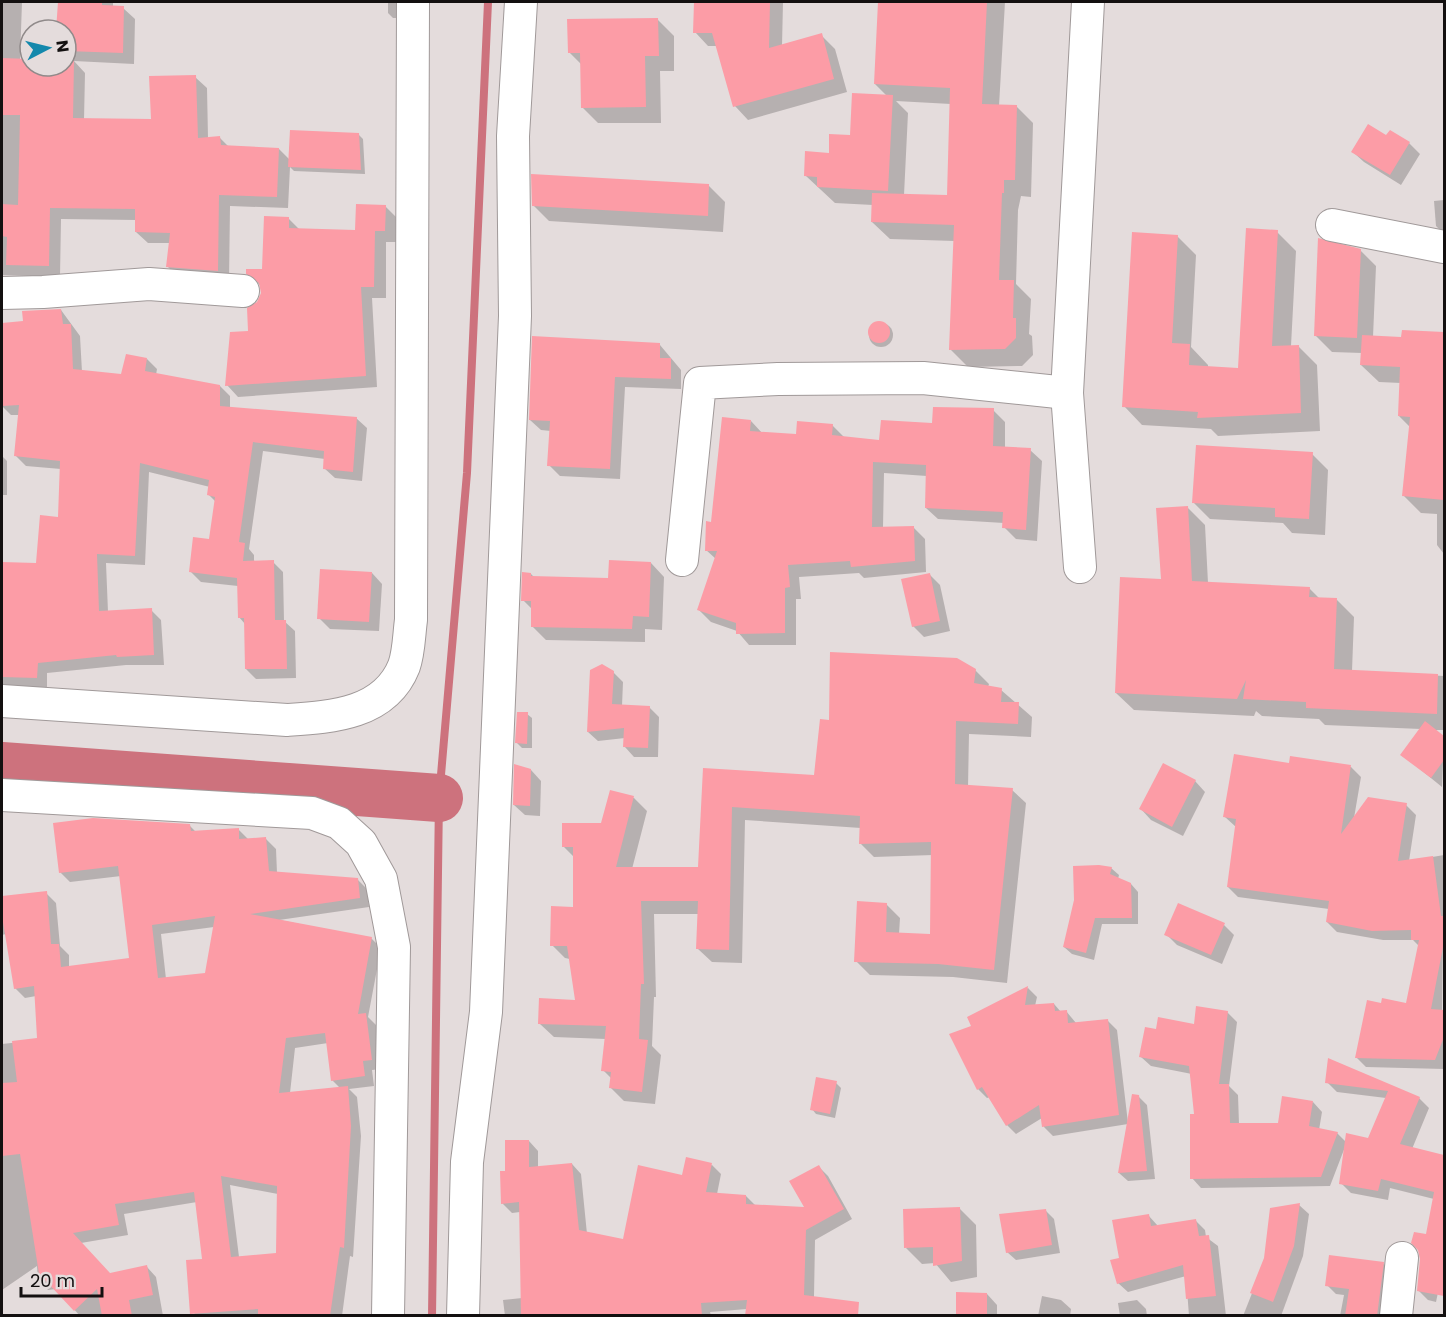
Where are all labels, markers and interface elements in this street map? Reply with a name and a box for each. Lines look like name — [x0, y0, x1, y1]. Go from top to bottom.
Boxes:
north arrow — [18, 18, 78, 78]
text: N — [50, 39, 75, 54]
scale bar — [21, 1260, 102, 1298]
text: 20 m — [30, 1268, 75, 1293]

